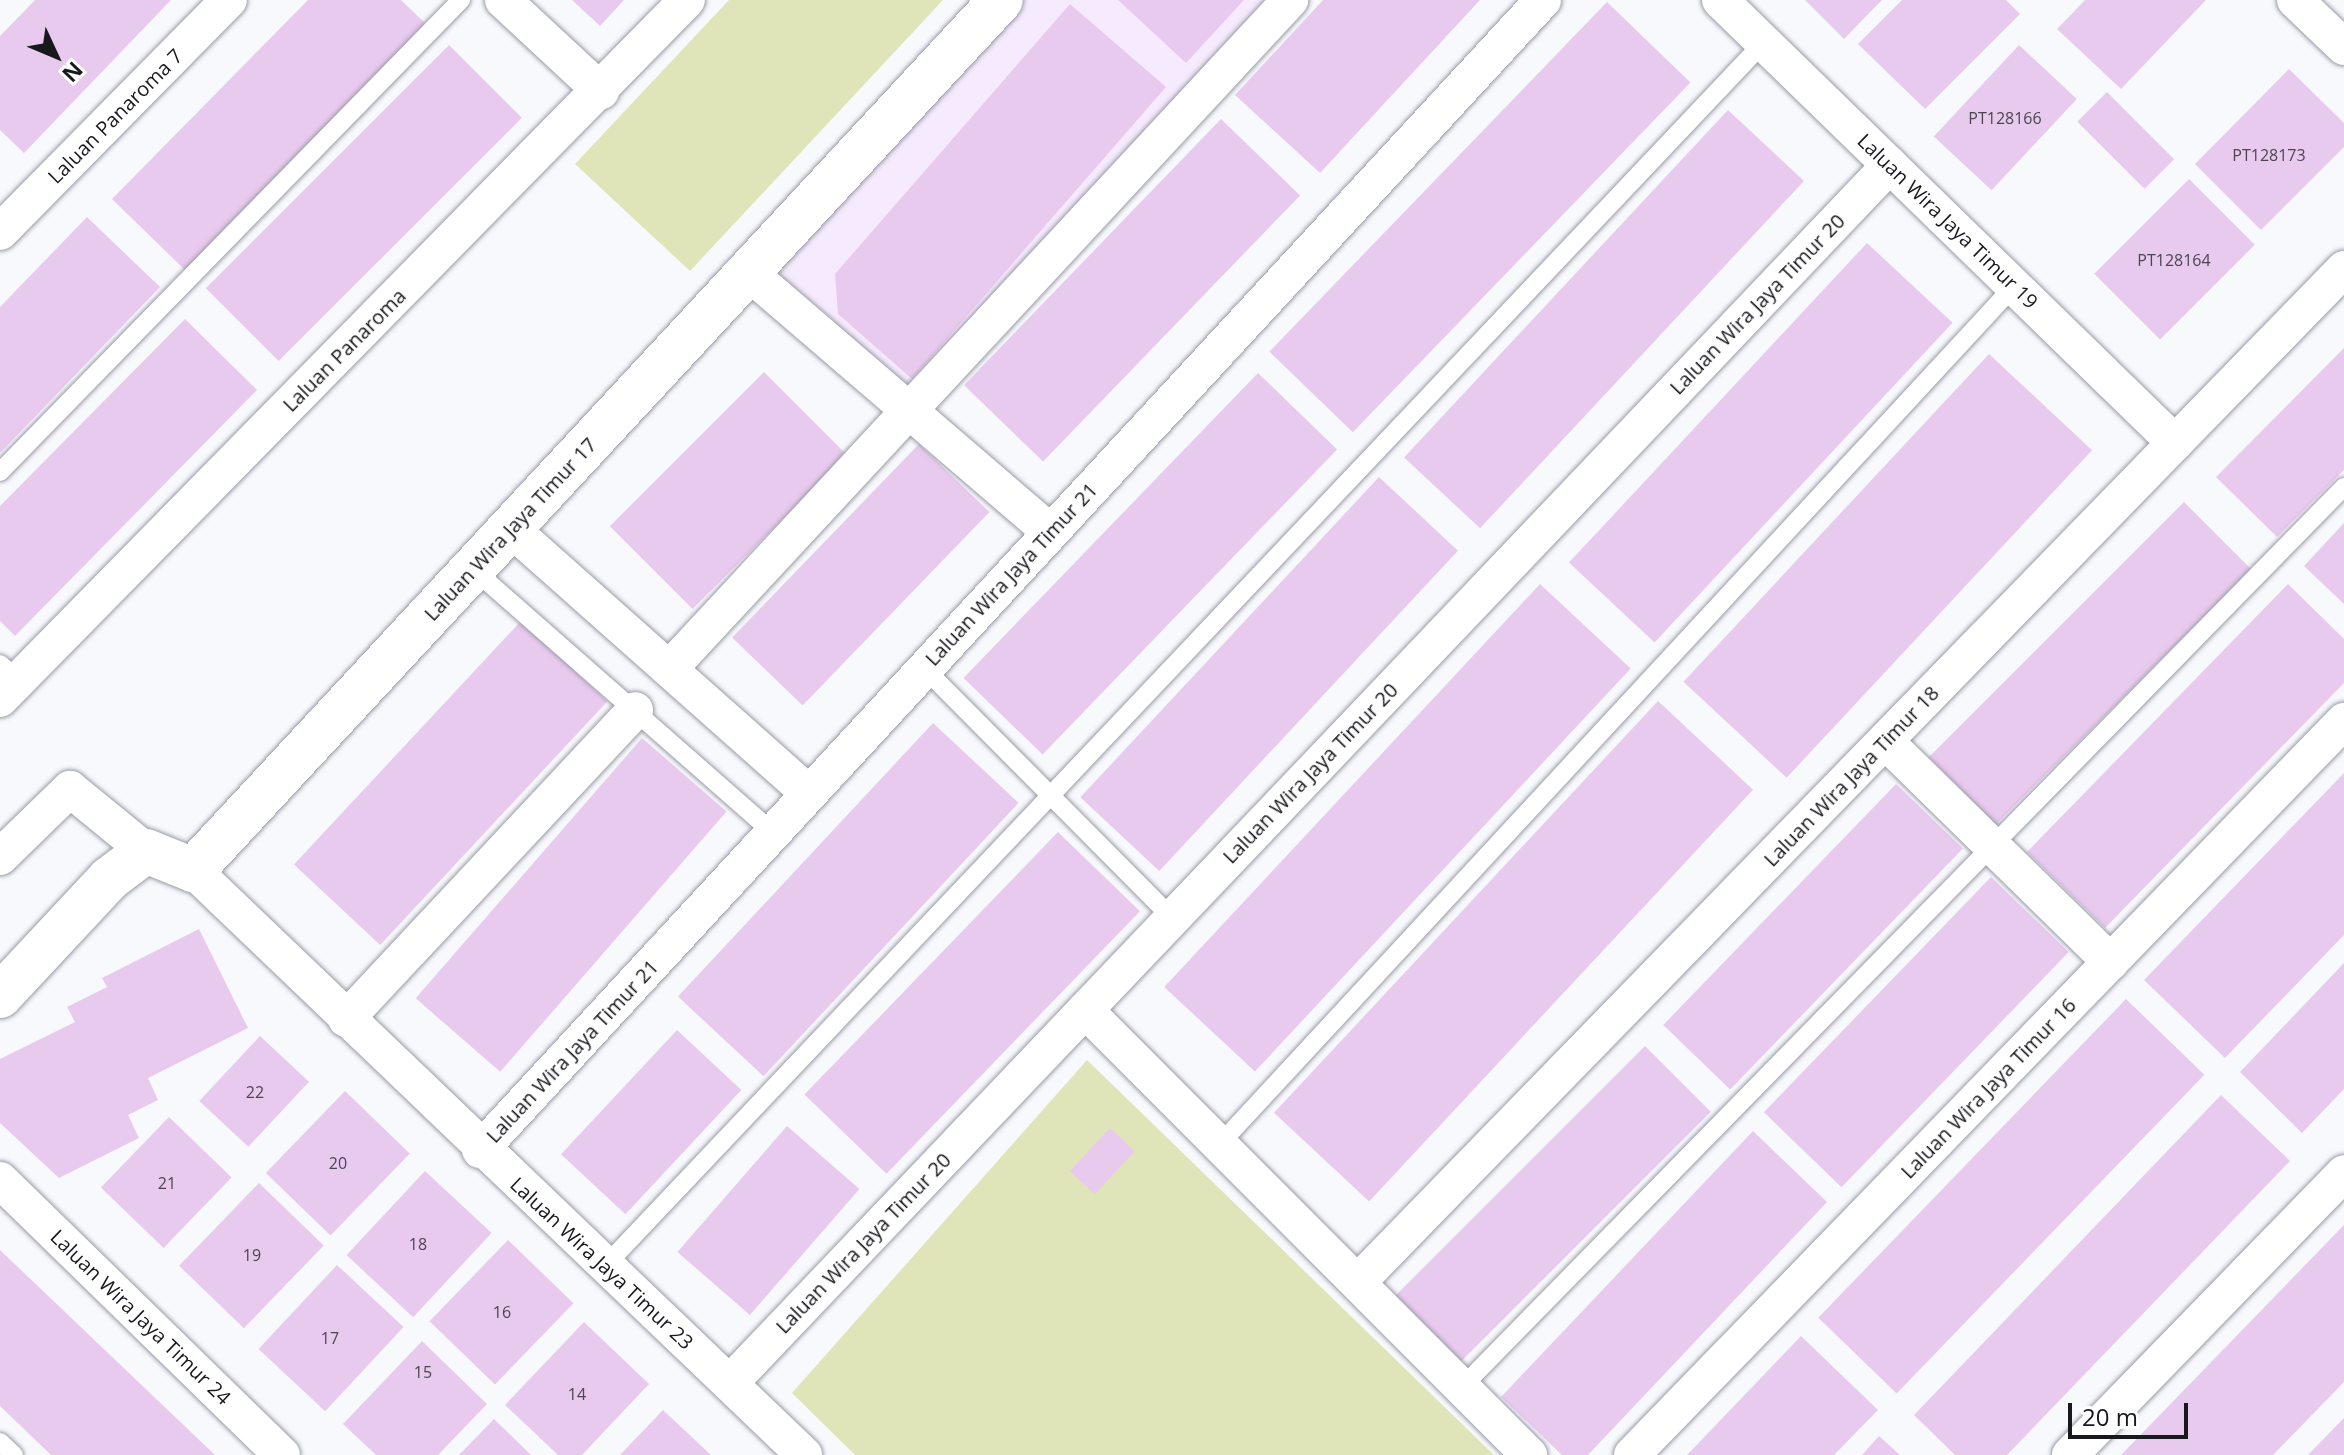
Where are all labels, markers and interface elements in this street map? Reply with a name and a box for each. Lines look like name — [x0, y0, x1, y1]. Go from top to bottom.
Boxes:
north arrow — [16, 16, 96, 96]
street label: Laluan Panaroma 7 — [43, 44, 187, 188]
text: N — [56, 56, 90, 90]
house number: PT128166 — [1968, 108, 2042, 128]
street label: Laluan Wira Jaya Timur 19 — [1853, 129, 2043, 313]
house number: PT128173 — [2232, 145, 2306, 165]
street label: Laluan Wira Jaya Timur 20 — [1665, 209, 1849, 399]
house number: PT128164 — [2137, 250, 2211, 270]
street label: Laluan Panaroma — [278, 284, 410, 416]
street label: Laluan Wira Jaya Timur 17 — [419, 433, 601, 625]
street label: Laluan Wira Jaya Timur 21 — [920, 478, 1102, 670]
street label: Laluan Wira Jaya Timur 20 — [1218, 678, 1402, 868]
street label: Laluan Wira Jaya Timur 18 — [1759, 681, 1943, 871]
street label: Laluan Wira Jaya Timur 21 — [481, 955, 663, 1147]
street label: Laluan Wira Jaya Timur 16 — [1896, 993, 2080, 1183]
house number: 22 — [246, 1082, 264, 1102]
street label: Laluan Wira Jaya Timur 20 — [771, 1148, 955, 1338]
house number: 20 — [329, 1153, 347, 1173]
street label: Laluan Wira Jaya Timur 23 — [506, 1172, 698, 1354]
house number: 21 — [158, 1173, 176, 1193]
street label: Laluan Wira Jaya Timur 24 — [46, 1225, 236, 1409]
house number: 18 — [409, 1234, 427, 1254]
house number: 19 — [243, 1245, 261, 1265]
house number: 16 — [493, 1302, 511, 1322]
house number: 17 — [321, 1328, 339, 1348]
house number: 15 — [414, 1362, 432, 1382]
house number: 14 — [568, 1384, 586, 1404]
scale bar — [2072, 1387, 2192, 1437]
text: 20 m — [2082, 1400, 2138, 1433]

